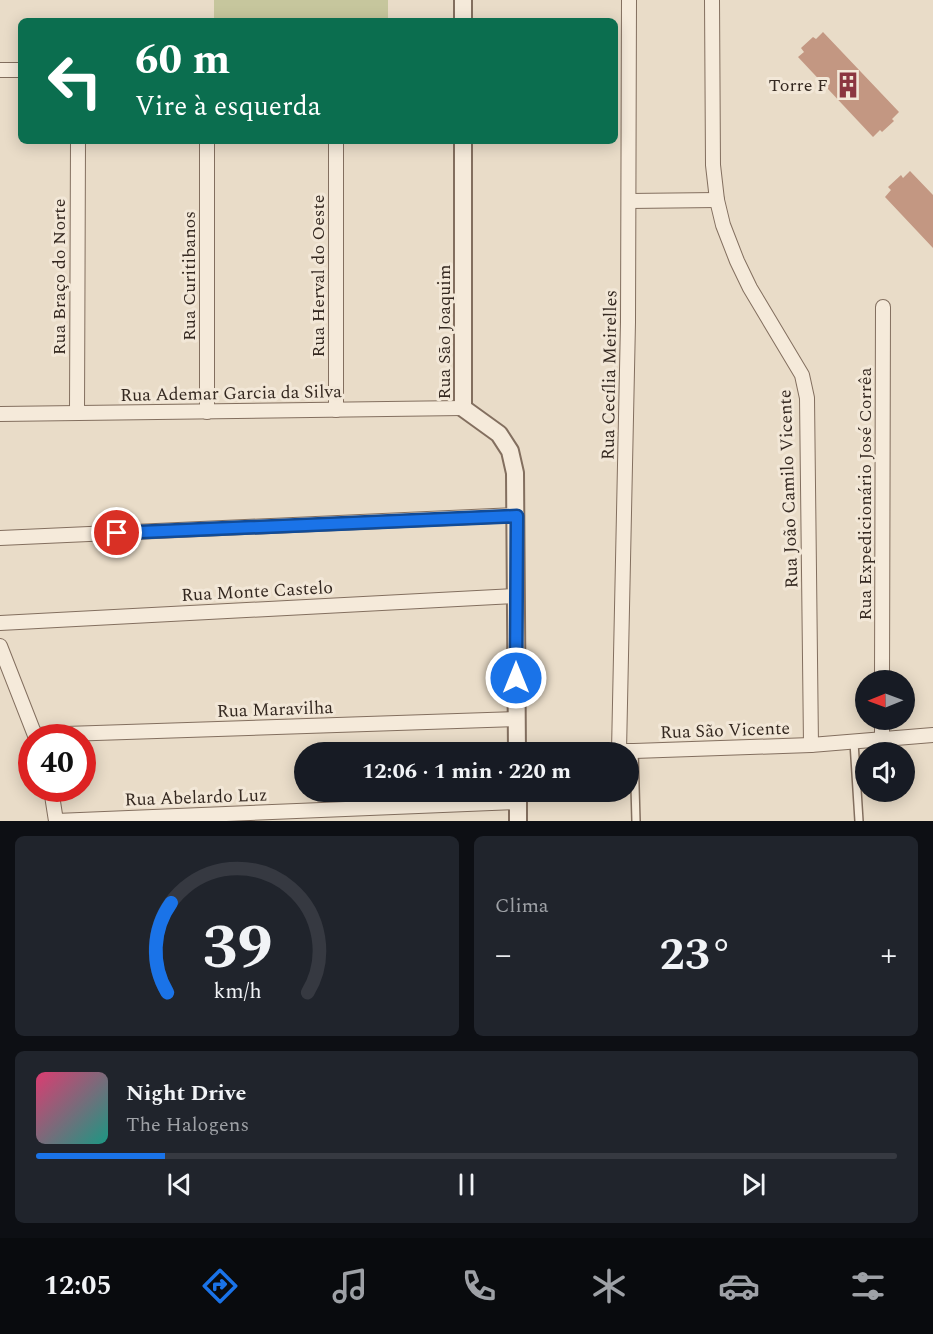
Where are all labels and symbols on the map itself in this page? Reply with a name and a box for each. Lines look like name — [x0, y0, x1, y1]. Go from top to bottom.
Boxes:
building icon: Torre F — [833, 70, 863, 100]
place label: Torre F — [768, 72, 828, 99]
street label: Rua Herval do Oeste — [305, 194, 332, 358]
street label: Rua Braço do Norte — [46, 199, 73, 355]
street label: Rua Curitibanos — [176, 211, 203, 341]
street label: Rua São Joaquim — [431, 265, 458, 399]
street label: Rua Cecília Meirelles — [595, 290, 624, 460]
street label: Rua Expedicionário José Corrêa — [852, 367, 879, 620]
street label: Rua Ademar Garcia da Silva — [120, 378, 342, 409]
street label: Rua João Camilo Vicente — [772, 389, 805, 589]
pin — [91, 507, 142, 558]
street label: Rua Monte Castelo — [180, 574, 334, 609]
position arrow — [484, 646, 548, 710]
north arrow — [855, 670, 915, 730]
street label: Rua Maravilha — [216, 694, 334, 725]
street label: Rua São Vicente — [660, 715, 790, 746]
speed limit sign: 40 — [18, 724, 96, 802]
street label: Rua Abelardo Luz — [124, 782, 268, 813]

